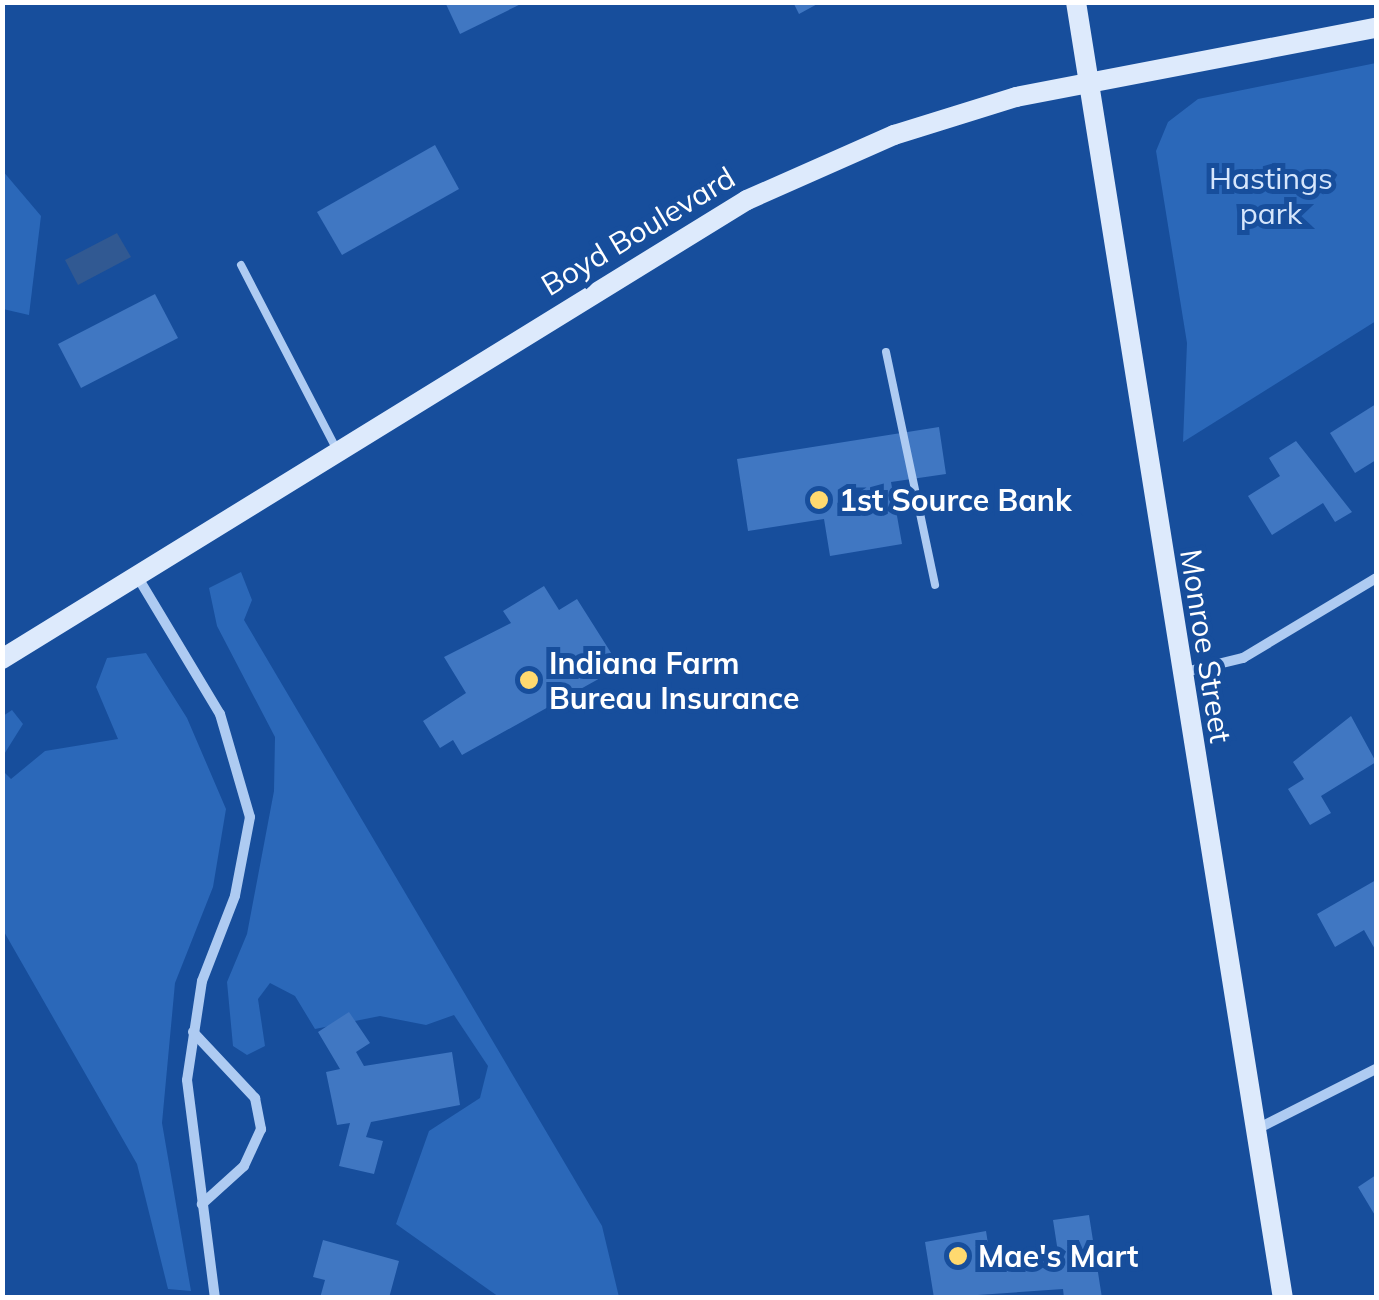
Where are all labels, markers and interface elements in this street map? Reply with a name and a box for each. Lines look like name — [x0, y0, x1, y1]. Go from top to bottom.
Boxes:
street label: Boyd Boulevard — [535, 159, 741, 303]
park label: Hastings park — [1209, 160, 1333, 230]
place label: 1st Source Bank — [839, 482, 1071, 518]
marker: 1st Source Bank — [808, 489, 830, 511]
street label: Monroe Street — [1173, 547, 1239, 745]
place label: Indiana Farm Bureau Insurance — [549, 645, 799, 716]
marker: Indiana Farm Bureau Insurance — [518, 669, 540, 691]
place label: Mae's Mart — [978, 1238, 1138, 1274]
marker: Mae's Mart — [947, 1245, 969, 1267]

